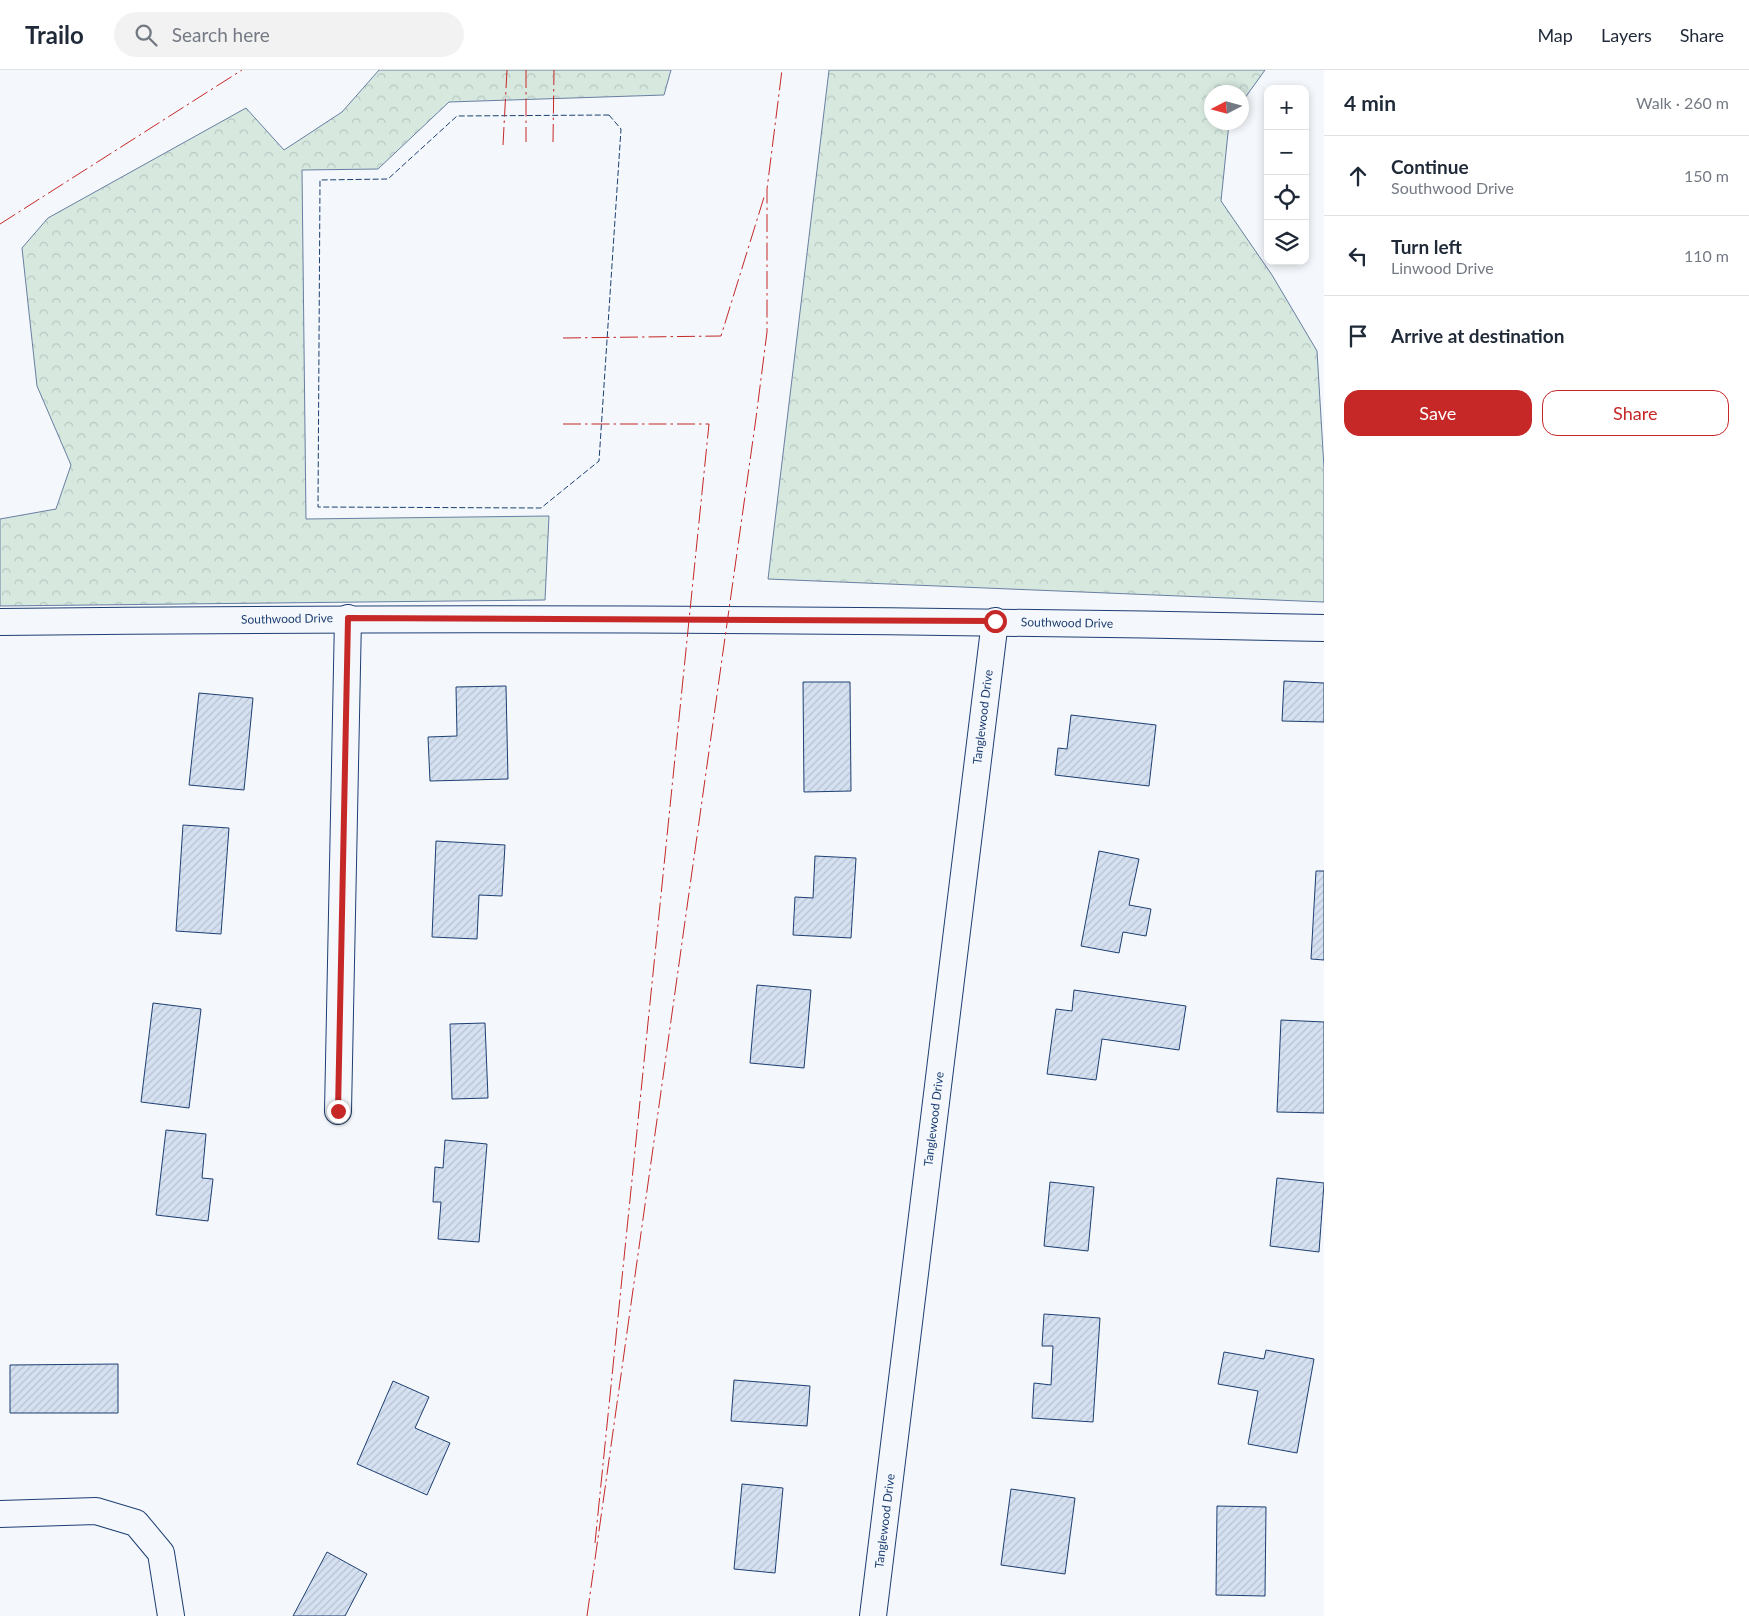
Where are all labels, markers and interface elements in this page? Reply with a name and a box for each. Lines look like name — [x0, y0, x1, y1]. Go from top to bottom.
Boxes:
search box — [114, 12, 464, 57]
text: Trailo — [25, 20, 84, 49]
icon: search — [132, 21, 160, 49]
text: Search here — [172, 23, 270, 46]
text: Map — [1537, 24, 1573, 46]
text: Layers — [1601, 24, 1652, 46]
text: Share — [1680, 24, 1724, 46]
north arrow — [1204, 85, 1249, 130]
map controls — [1264, 85, 1309, 265]
button: + — [1264, 85, 1309, 130]
text: 4 min — [1344, 90, 1396, 115]
text: Walk · 260 m — [1636, 93, 1729, 112]
button: − — [1264, 130, 1309, 175]
text: Continue — [1391, 155, 1469, 178]
icon: ahead — [1344, 162, 1372, 190]
text: 150 m — [1684, 166, 1729, 185]
button: locate — [1264, 175, 1309, 220]
text: Southwood Drive — [1391, 178, 1514, 197]
button: layers — [1264, 220, 1309, 265]
text: Turn left — [1391, 235, 1462, 258]
icon: left — [1344, 242, 1372, 270]
text: 110 m — [1684, 246, 1729, 265]
text: Linwood Drive — [1391, 258, 1494, 277]
icon: arrive — [1344, 322, 1372, 350]
text: Arrive at destination — [1391, 324, 1564, 347]
button: Save — [1344, 390, 1532, 436]
button: Share — [1542, 390, 1729, 436]
street label: Southwood Drive — [241, 610, 333, 627]
route start — [984, 610, 1007, 633]
street label: Southwood Drive — [1021, 614, 1113, 631]
street label: Tanglewood Drive — [969, 669, 996, 765]
street label: Tanglewood Drive — [920, 1071, 947, 1167]
route end — [327, 1100, 350, 1123]
street label: Tanglewood Drive — [871, 1473, 898, 1569]

